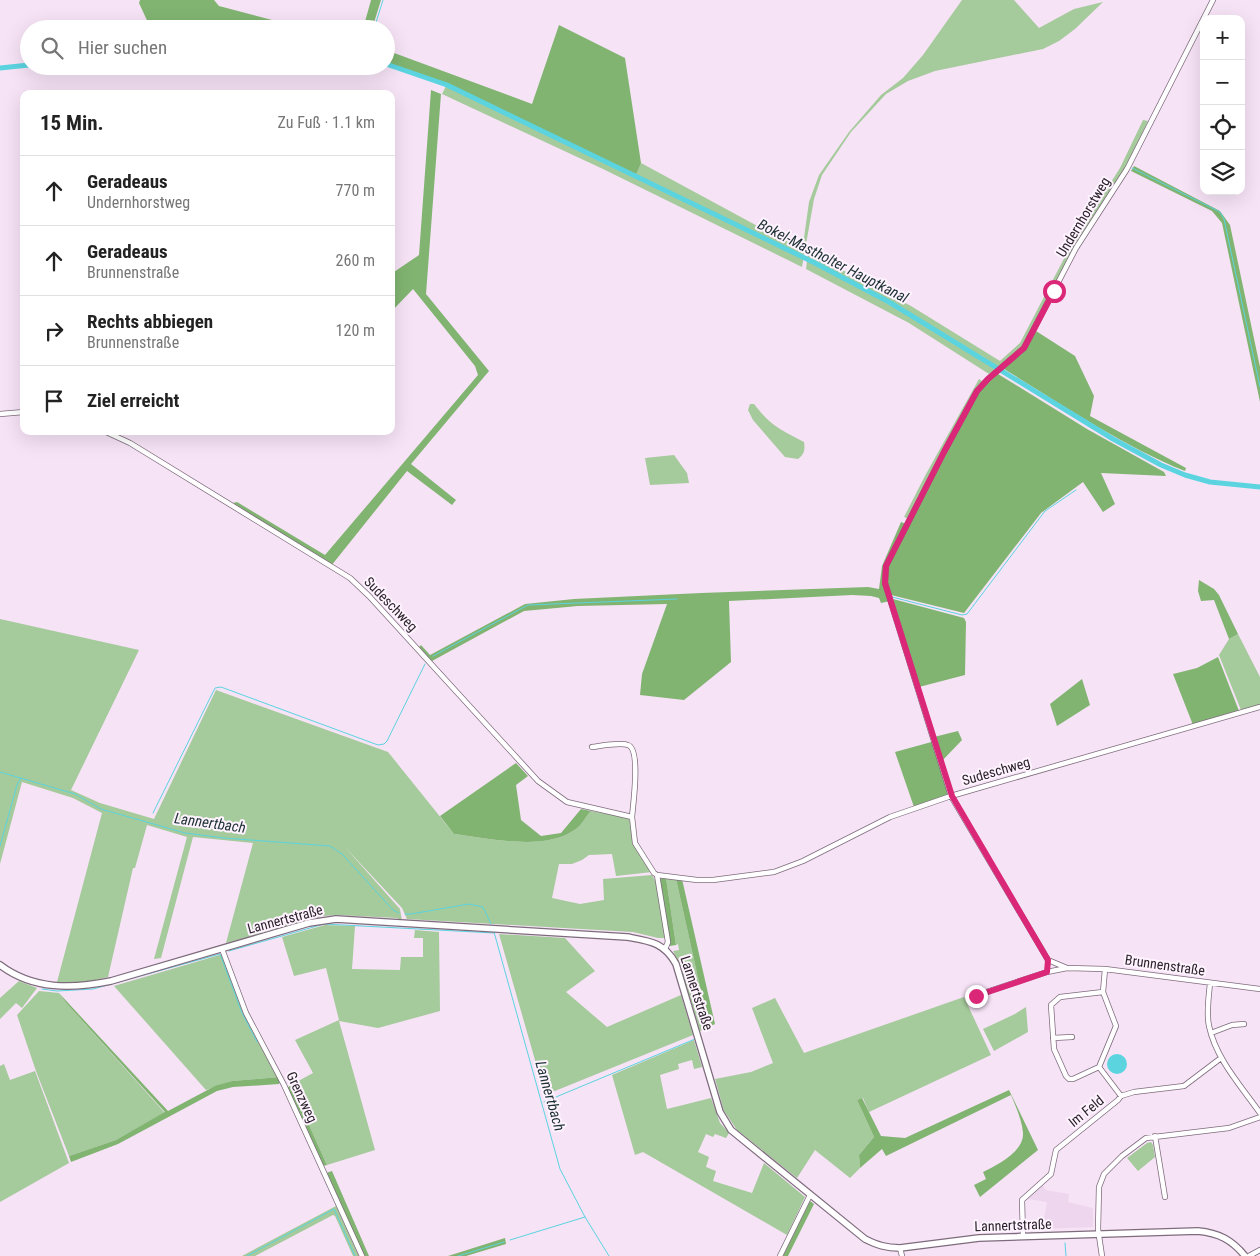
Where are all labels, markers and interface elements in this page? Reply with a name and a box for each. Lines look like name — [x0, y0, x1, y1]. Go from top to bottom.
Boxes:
map controls — [1200, 15, 1245, 195]
button: + — [1200, 15, 1245, 60]
search box — [20, 20, 395, 75]
icon: search — [38, 34, 66, 62]
text: Hier suchen — [78, 36, 167, 59]
button: − — [1200, 60, 1245, 105]
button: locate — [1200, 105, 1245, 150]
text: 15 Min. — [40, 111, 104, 135]
text: Zu Fuß · 1.1 km — [278, 113, 375, 132]
button: layers — [1200, 150, 1245, 195]
text: Geradeaus — [87, 170, 168, 193]
street label: Undernhorstweg — [1053, 174, 1113, 260]
icon: ahead — [40, 177, 68, 205]
text: 770 m — [336, 181, 375, 200]
text: Undernhorstweg — [87, 193, 190, 212]
water label: Bokel-Mastholter Hauptkanal — [755, 215, 912, 307]
text: Geradeaus — [87, 240, 168, 263]
icon: ahead — [40, 247, 68, 275]
text: 260 m — [336, 251, 375, 270]
text: Brunnenstraße — [87, 263, 179, 282]
route start — [1043, 280, 1066, 303]
text: Rechts abbiegen — [87, 310, 213, 333]
icon: right — [40, 317, 68, 345]
text: 120 m — [336, 321, 375, 340]
text: Brunnenstraße — [87, 333, 179, 352]
icon: arrive — [40, 387, 68, 415]
text: Ziel erreicht — [87, 389, 179, 412]
street label: Sudeschweg — [361, 573, 421, 635]
street label: Sudeschweg — [960, 754, 1032, 788]
water label: Lannertbach — [173, 809, 247, 837]
street label: Lannertstraße — [246, 901, 325, 937]
street label: Brunnenstraße — [1124, 951, 1206, 979]
street label: Lannertstraße — [677, 954, 717, 1033]
route end — [965, 985, 988, 1008]
water label: Lannertbach — [531, 1059, 569, 1133]
street label: Grenzweg — [283, 1069, 321, 1125]
street label: Im Feld — [1065, 1092, 1107, 1130]
street label: Lannertstraße — [974, 1216, 1052, 1234]

